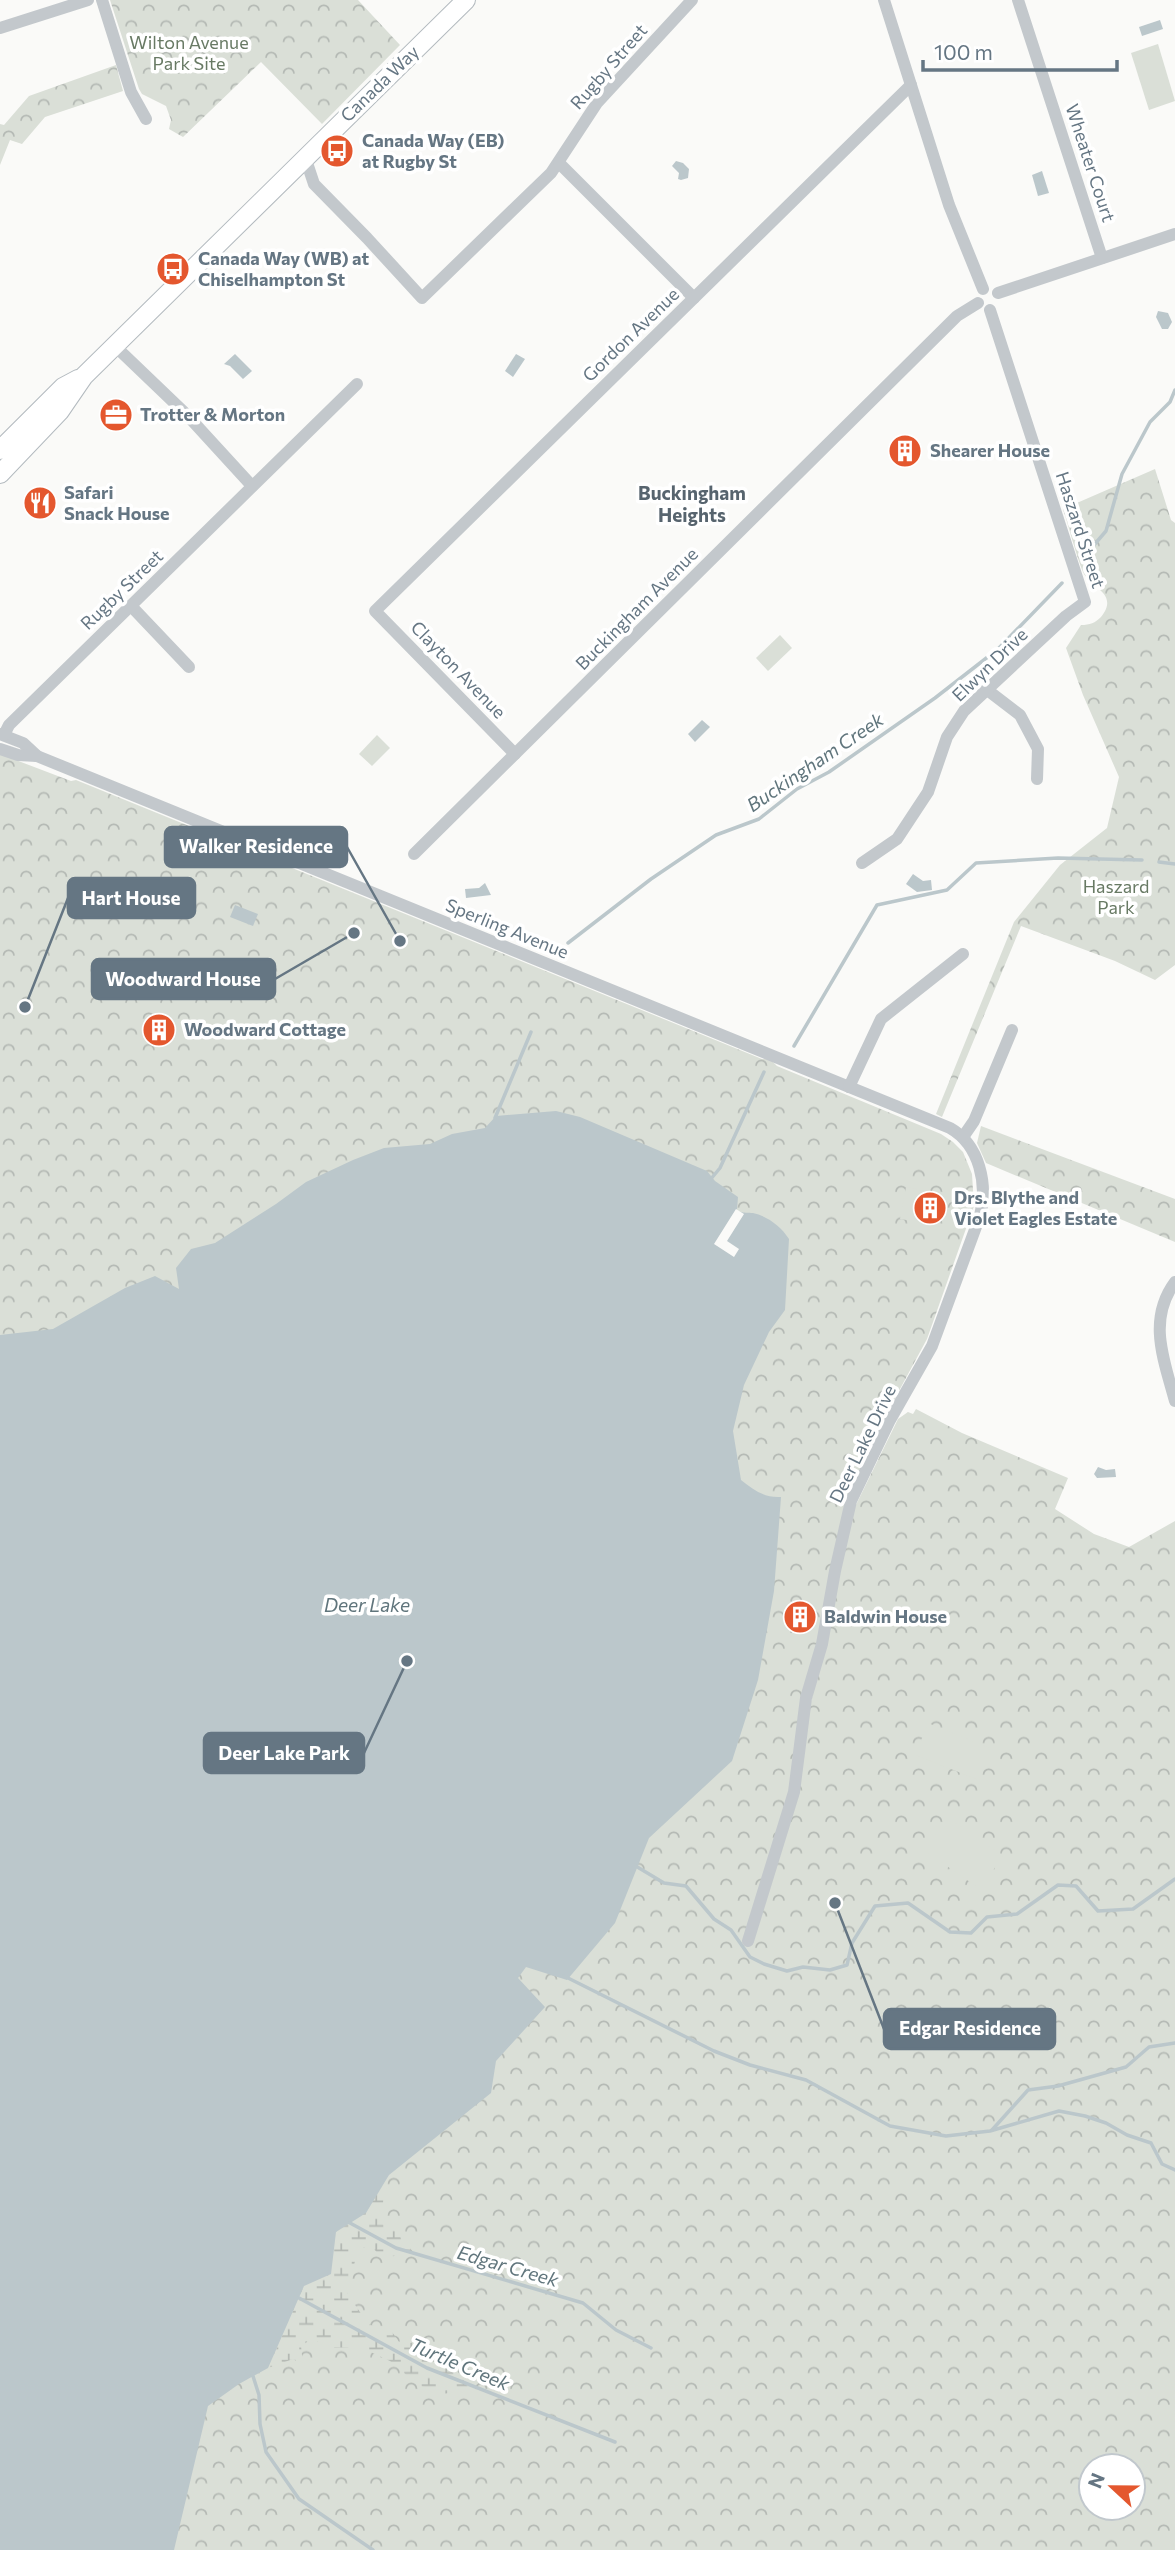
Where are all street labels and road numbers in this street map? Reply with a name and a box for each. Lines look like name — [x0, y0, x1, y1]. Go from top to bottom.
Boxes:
street label: Rugby Street — [565, 19, 651, 113]
street label: Canada Way — [335, 40, 423, 126]
street label: Wheater Court — [1062, 101, 1120, 224]
street label: Gordon Avenue — [577, 283, 683, 386]
street label: Haszard Street — [1052, 469, 1110, 591]
street label: Buckingham Avenue — [571, 543, 702, 674]
street label: Rugby Street — [76, 545, 167, 634]
street label: Clayton Avenue — [407, 616, 511, 723]
street label: Elwyn Drive — [947, 623, 1032, 706]
street label: Sperling Avenue — [443, 893, 572, 963]
street label: Deer Lake Drive — [824, 1381, 900, 1506]

